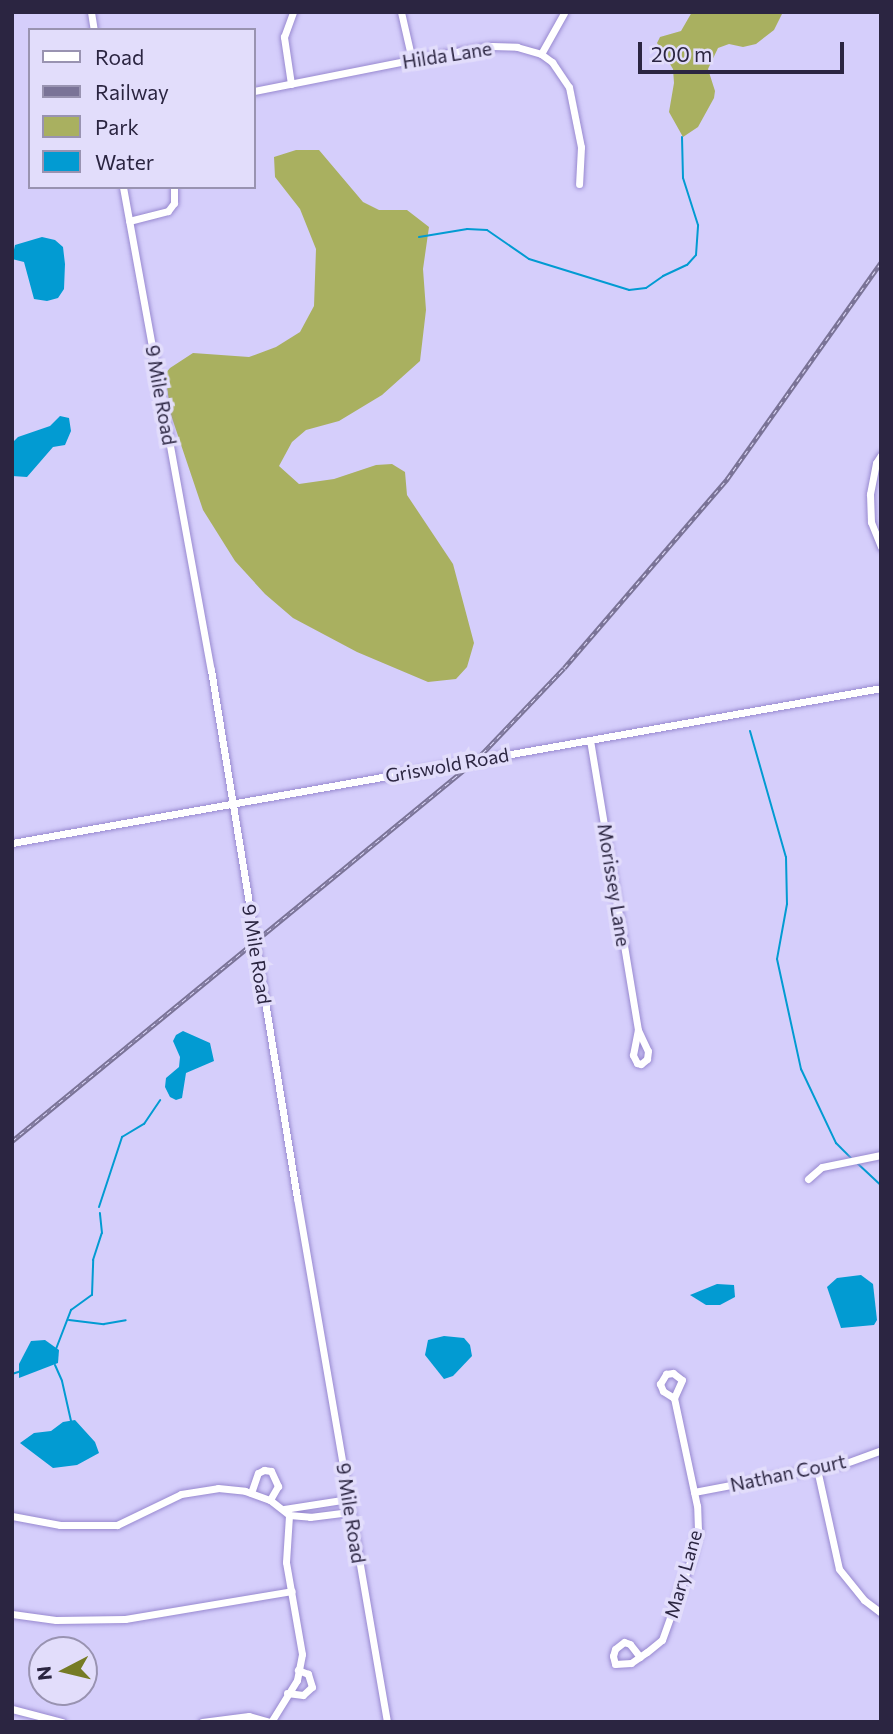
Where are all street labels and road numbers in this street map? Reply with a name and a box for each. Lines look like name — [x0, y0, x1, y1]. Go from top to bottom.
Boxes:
street label: Hilda Lane — [401, 37, 493, 73]
street label: 9 Mile Road — [141, 343, 181, 447]
street label: Griswold Road — [384, 743, 510, 787]
street label: Morissey Lane — [593, 822, 635, 948]
street label: 9 Mile Road — [238, 902, 276, 1006]
street label: Nathan Court — [728, 1450, 848, 1496]
street label: 9 Mile Road — [332, 1461, 370, 1565]
street label: Mary Lane — [660, 1527, 706, 1621]

